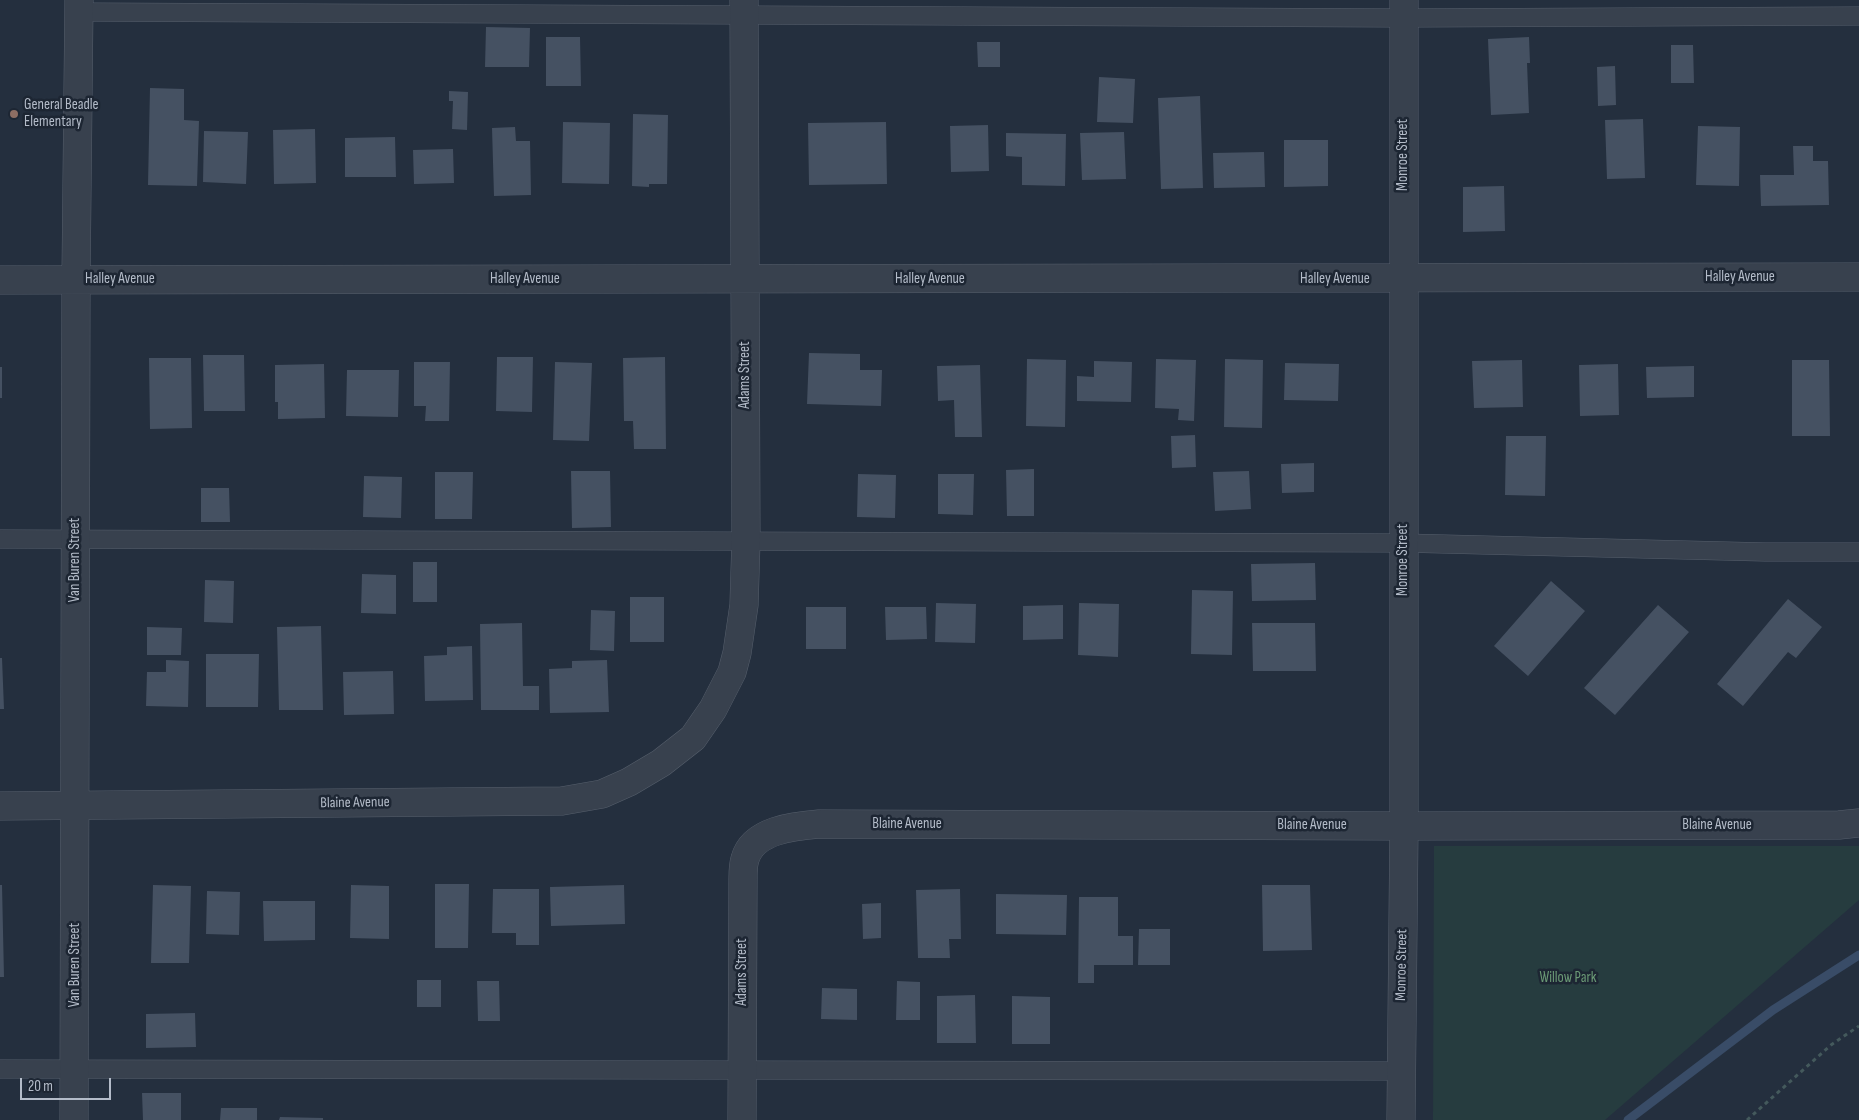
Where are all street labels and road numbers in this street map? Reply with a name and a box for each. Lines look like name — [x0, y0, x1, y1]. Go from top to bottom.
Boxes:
street label: Monroe Street — [1394, 119, 1412, 191]
street label: Halley Avenue — [1705, 268, 1775, 286]
street label: Halley Avenue — [85, 270, 155, 288]
street label: Halley Avenue — [490, 270, 560, 288]
street label: Halley Avenue — [895, 270, 965, 288]
street label: Halley Avenue — [1300, 270, 1370, 288]
street label: Adams Street — [736, 341, 754, 409]
street label: Van Buren Street — [66, 518, 84, 602]
street label: Monroe Street — [1394, 524, 1412, 596]
street label: Blaine Avenue — [320, 793, 390, 813]
street label: Blaine Avenue — [872, 815, 942, 833]
street label: Blaine Avenue — [1277, 816, 1347, 834]
street label: Blaine Avenue — [1682, 816, 1752, 834]
street label: Van Buren Street — [66, 923, 84, 1007]
street label: Monroe Street — [1392, 929, 1412, 1001]
street label: Adams Street — [733, 938, 751, 1006]

